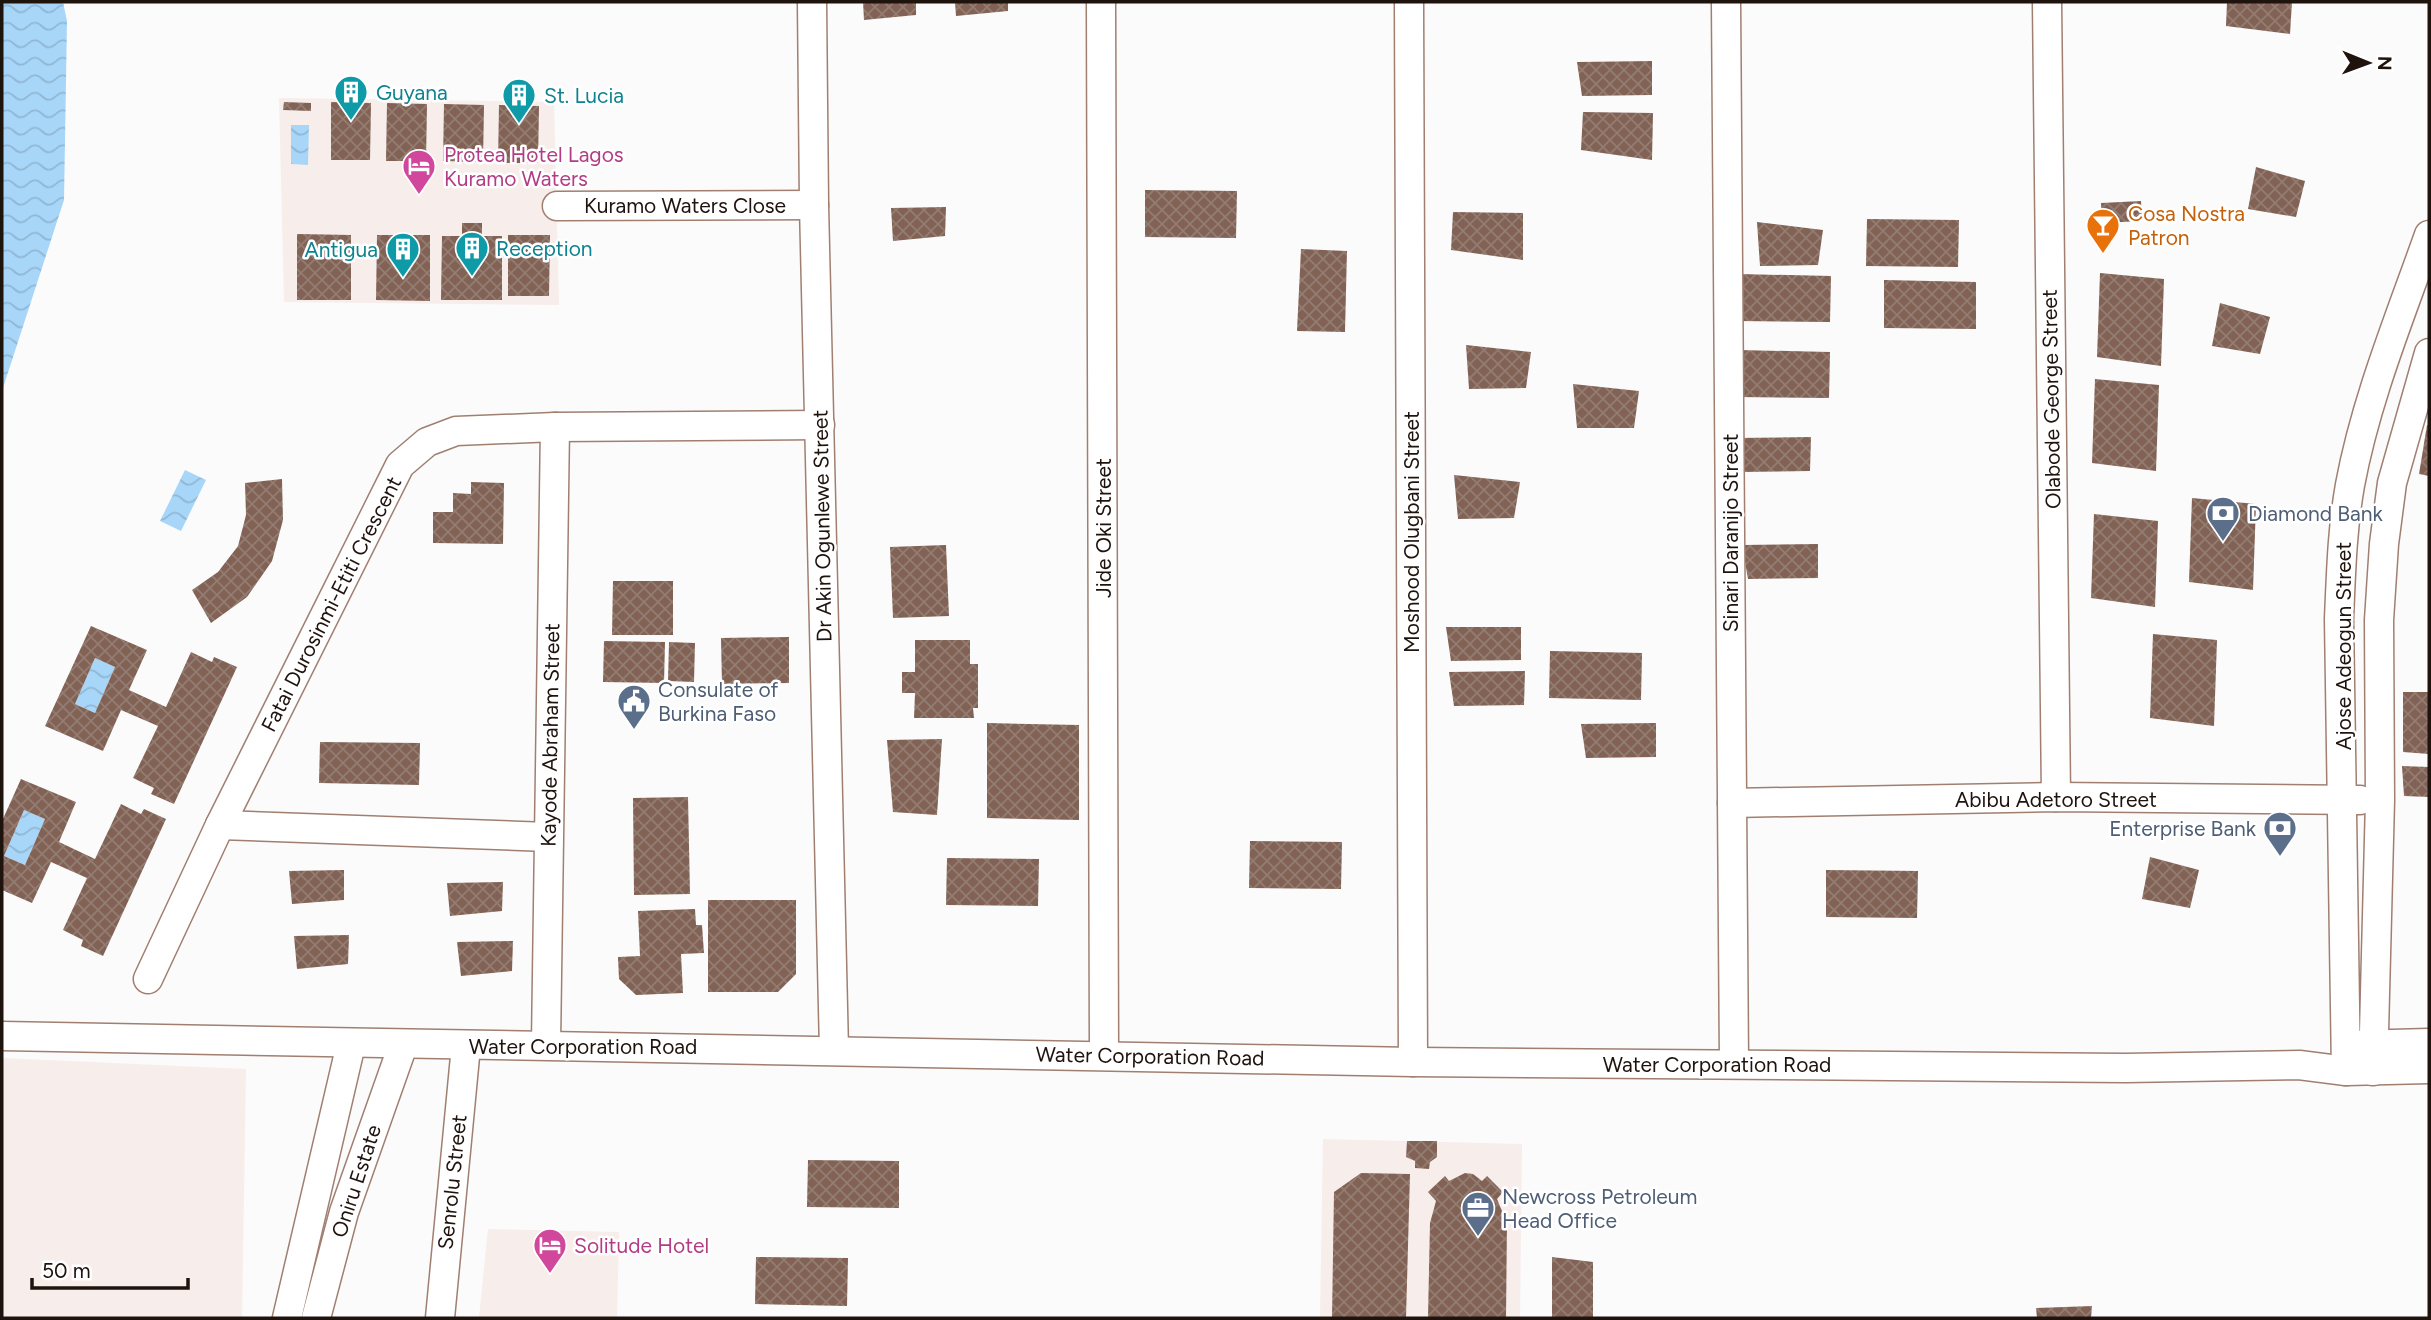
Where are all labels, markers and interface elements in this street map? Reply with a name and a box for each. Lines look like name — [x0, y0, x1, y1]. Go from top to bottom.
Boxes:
north arrow — [2333, 28, 2403, 98]
text: N — [2373, 56, 2396, 71]
building icon: Guyana — [332, 73, 370, 122]
building icon: St. Lucia — [500, 76, 538, 125]
place label: Guyana — [376, 80, 448, 105]
place label: St. Lucia — [544, 83, 624, 108]
place label: Protea Hotel Lagos Kuramo Waters — [444, 142, 624, 191]
hotel icon: Protea Hotel Lagos Kuramo Waters — [400, 147, 438, 196]
street label: Kuramo Waters Close — [584, 193, 786, 218]
place label: Cosa Nostra Patron — [2128, 201, 2245, 250]
bar icon: Cosa Nostra Patron — [2084, 206, 2122, 255]
building icon: Reception — [453, 229, 491, 278]
building icon: Antigua — [384, 230, 422, 279]
place label: Reception — [496, 236, 593, 261]
place label: Antigua — [305, 237, 378, 262]
street label: Olabode George Street — [2037, 289, 2065, 509]
street label: Dr Akin Ogunlewe Street — [807, 410, 837, 642]
street label: Moshood Olugbani Street — [1399, 411, 1424, 653]
street label: Sinari Daranijo Street — [1718, 434, 1743, 632]
street label: Jide Oki Street — [1091, 458, 1116, 598]
street label: Fatai Durosinmi-Etiti Crescent — [256, 472, 406, 736]
bank icon: Diamond Bank — [2204, 494, 2242, 543]
place label: Diamond Bank — [2248, 501, 2384, 526]
street label: Ajose Adeogun Street — [2331, 542, 2356, 750]
street label: Kayode Abraham Street — [536, 623, 564, 847]
place label: Consulate of Burkina Faso — [658, 677, 779, 726]
public building icon: Consulate of Burkina Faso — [615, 682, 653, 731]
street label: Abibu Adetoro Street — [1955, 787, 2157, 812]
bank icon: Enterprise Bank — [2261, 809, 2299, 858]
place label: Enterprise Bank — [2109, 816, 2257, 841]
street label: Water Corporation Road — [469, 1034, 697, 1059]
street label: Water Corporation Road — [1035, 1042, 1265, 1070]
street label: Water Corporation Road — [1603, 1052, 1831, 1077]
street label: Senrolu Street — [432, 1113, 472, 1251]
street label: Oniru Estate — [326, 1121, 386, 1241]
place label: Newcross Petroleum Head Office — [1502, 1184, 1697, 1233]
office icon: Newcross Petroleum Head Office — [1459, 1189, 1497, 1238]
hotel icon: Solitude Hotel — [531, 1226, 569, 1275]
place label: Solitude Hotel — [574, 1233, 709, 1258]
scale bar — [32, 1246, 187, 1290]
text: 50 m — [42, 1258, 91, 1283]

